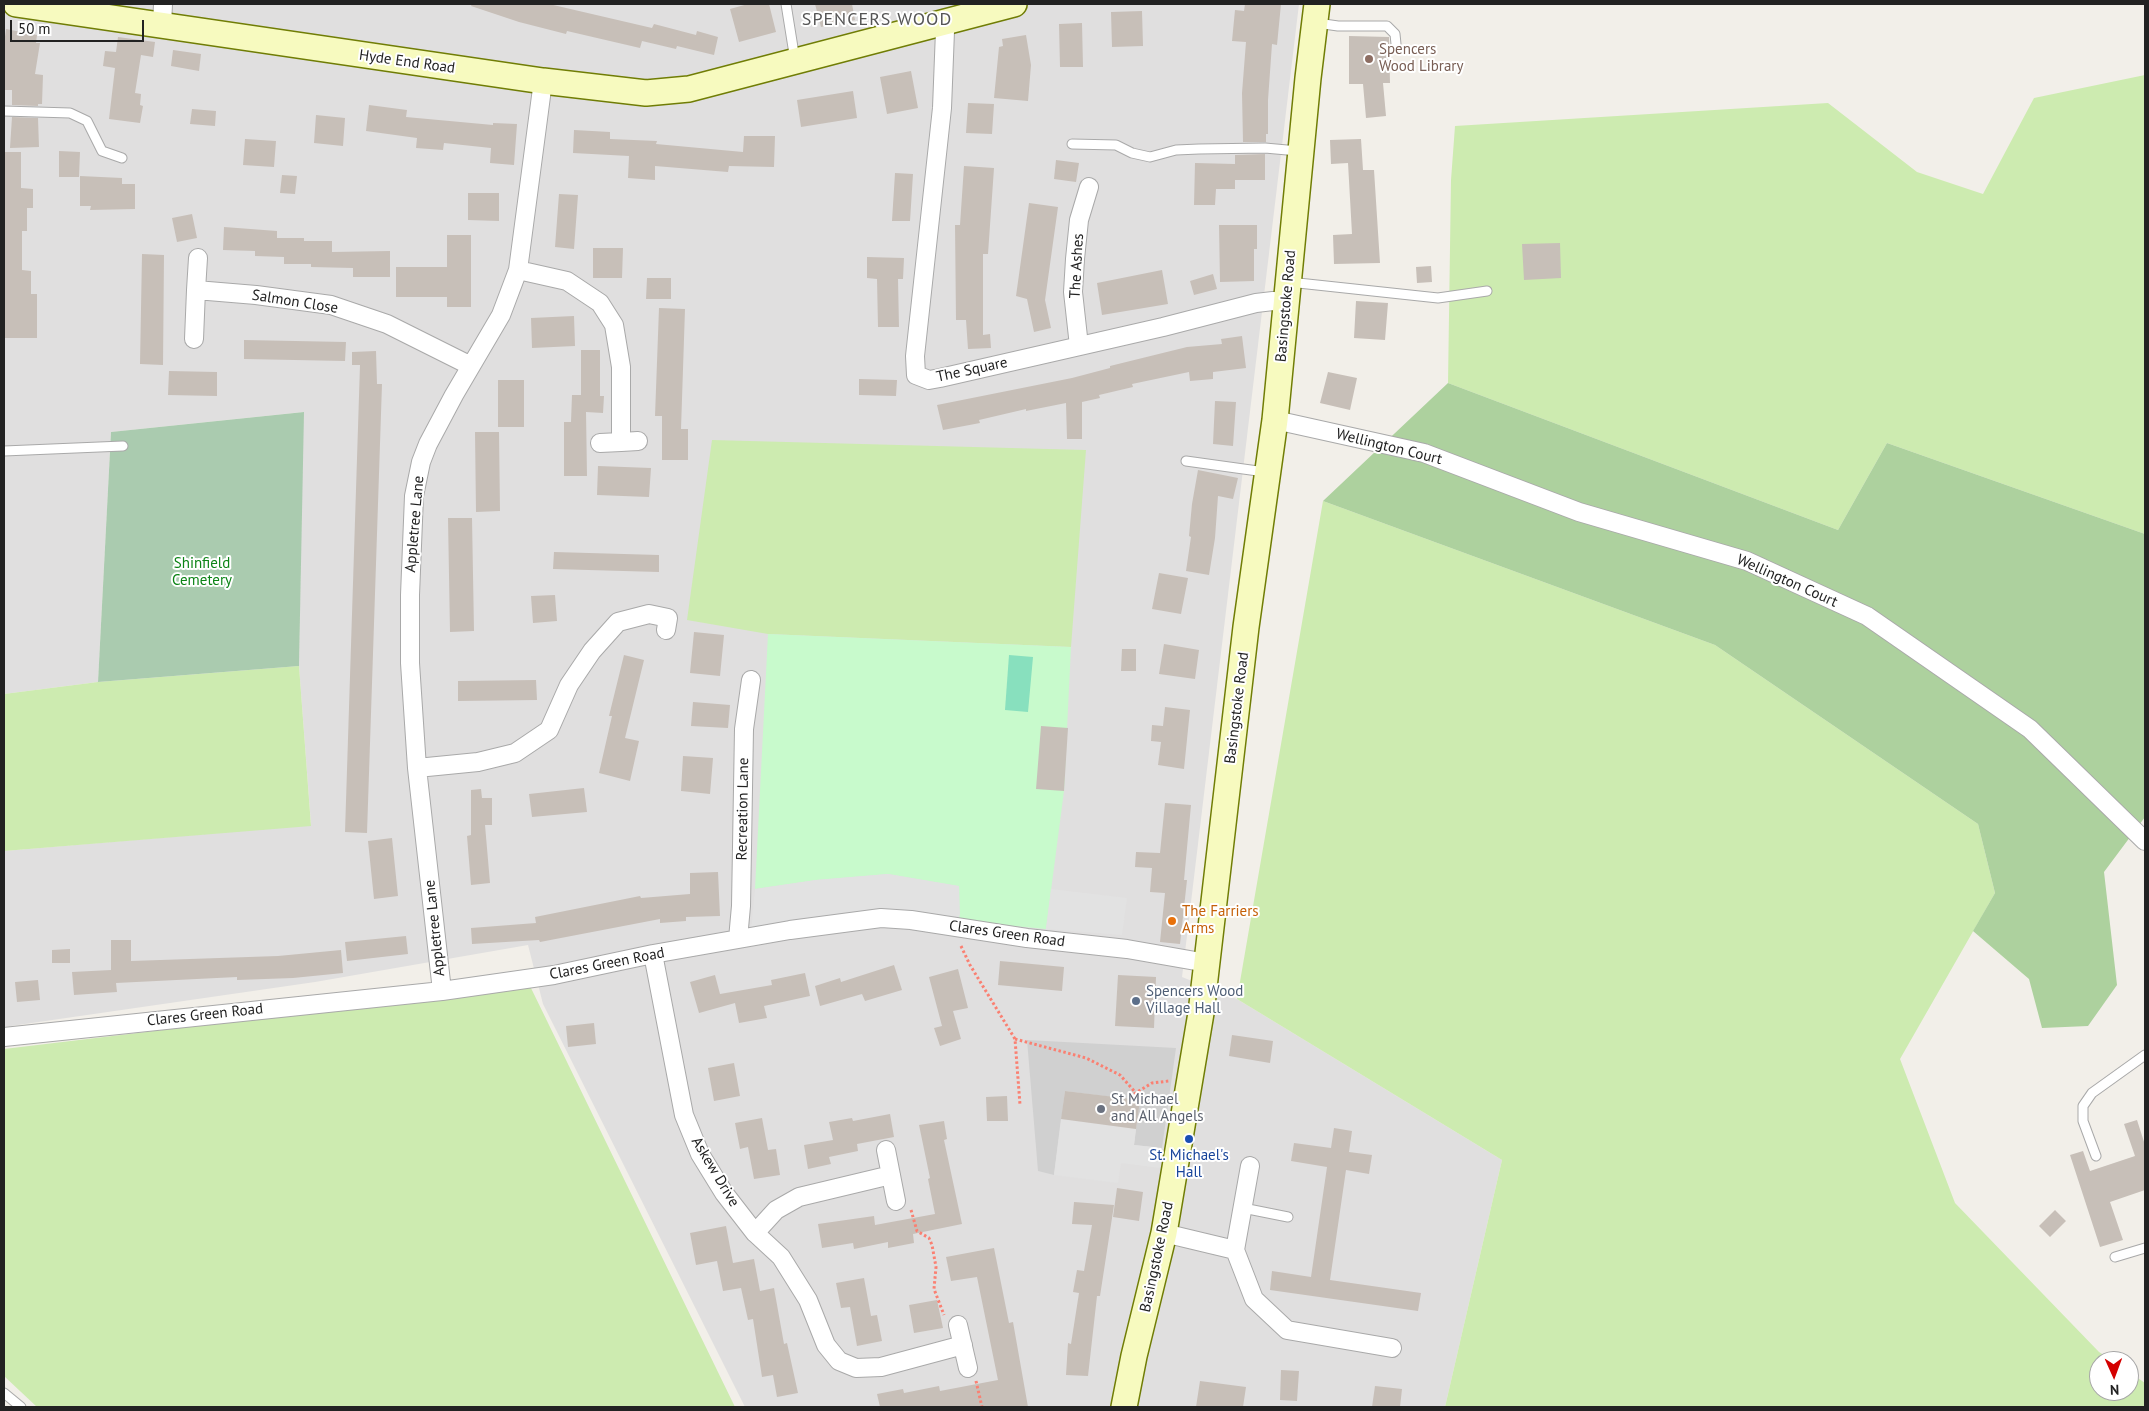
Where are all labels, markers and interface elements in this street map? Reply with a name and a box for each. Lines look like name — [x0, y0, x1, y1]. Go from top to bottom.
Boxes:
district label: SPENCERS WOOD — [800, 9, 954, 31]
scale bar — [12, 10, 146, 42]
text: 50 m — [18, 19, 51, 38]
place label: Spencers Wood Library — [1379, 41, 1463, 76]
street label: Hyde End Road — [358, 46, 456, 78]
marker: Spencers Wood Library — [1363, 53, 1375, 65]
street label: The Ashes — [1066, 233, 1088, 299]
street label: Basingstoke Road — [1272, 249, 1300, 363]
street label: Salmon Close — [251, 286, 339, 318]
street label: The Square — [935, 354, 1009, 386]
street label: Wellington Court — [1334, 425, 1444, 469]
street label: Appletree Lane — [402, 475, 428, 573]
street label: Wellington Court — [1734, 551, 1840, 611]
park label: Shinfield Cemetery — [172, 555, 232, 590]
street label: Basingstoke Road — [1221, 651, 1253, 765]
street label: Recreation Lane — [733, 758, 753, 860]
street label: Appletree Lane — [421, 879, 449, 977]
place label: The Farriers Arms — [1182, 903, 1259, 938]
marker: The Farriers Arms — [1166, 915, 1178, 927]
street label: Clares Green Road — [948, 917, 1066, 951]
street label: Clares Green Road — [548, 944, 666, 984]
place label: Spencers Wood Village Hall — [1146, 983, 1243, 1018]
marker: Spencers Wood Village Hall — [1130, 995, 1142, 1007]
street label: Clares Green Road — [146, 1000, 264, 1030]
place label: St Michael and All Angels — [1111, 1091, 1204, 1126]
marker: St Michael and All Angels — [1095, 1103, 1107, 1115]
marker: St. Michael's Hall — [1183, 1133, 1195, 1145]
street label: Askew Drive — [687, 1134, 743, 1210]
place label: St. Michael's Hall — [1149, 1147, 1229, 1182]
street label: Basingstoke Road — [1137, 1200, 1177, 1314]
north arrow — [2089, 1351, 2139, 1401]
text: N — [2110, 1381, 2119, 1399]

